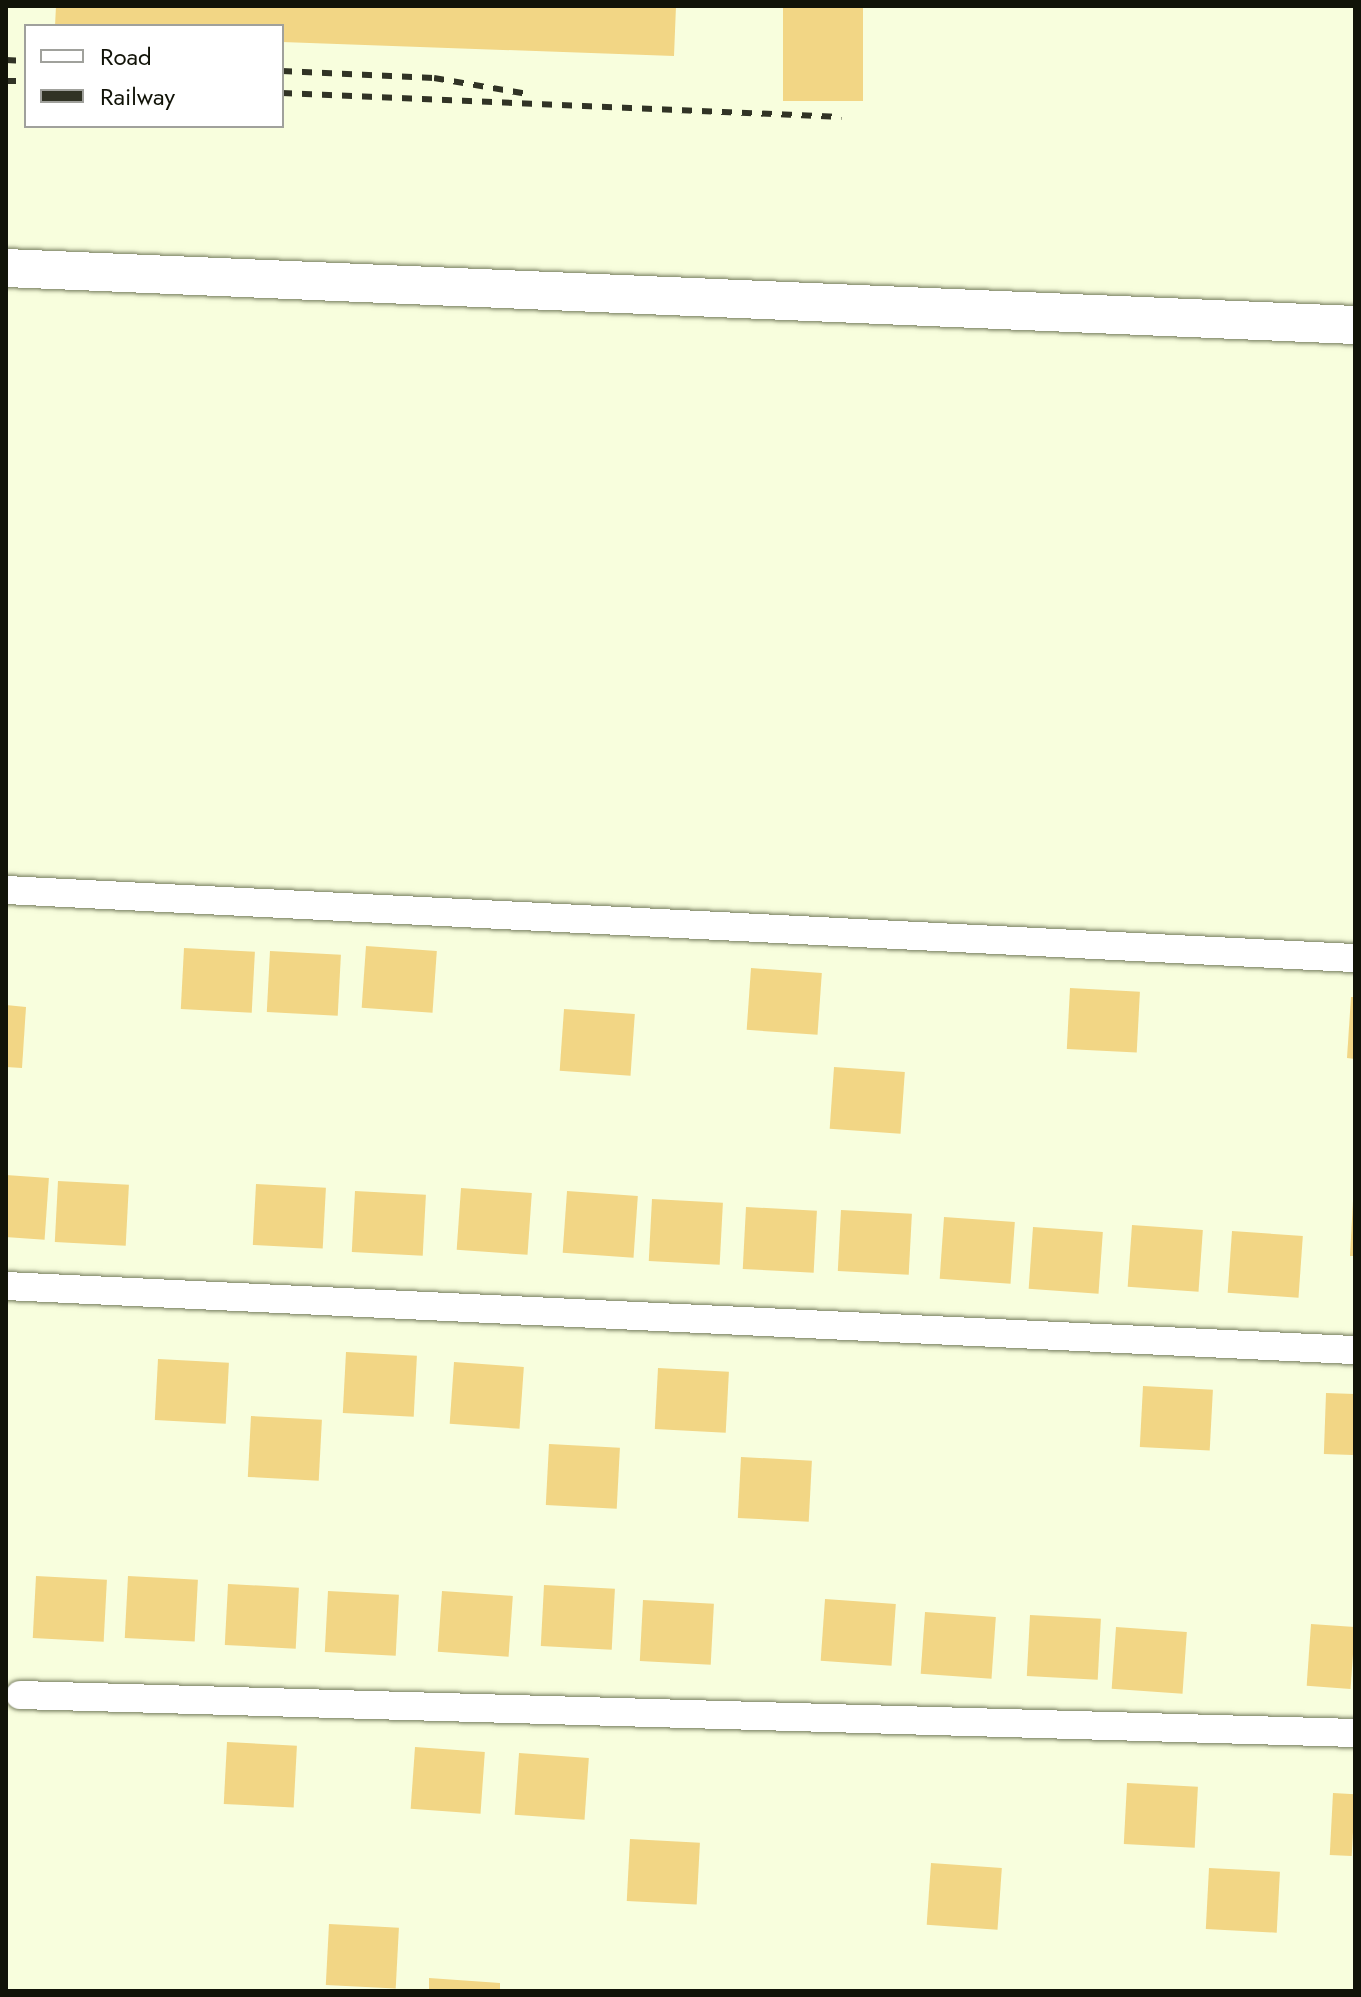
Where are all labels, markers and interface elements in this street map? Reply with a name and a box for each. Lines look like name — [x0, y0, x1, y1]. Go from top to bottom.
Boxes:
legend — [24, 24, 284, 128]
text: Road — [100, 39, 152, 74]
text: Railway — [100, 79, 175, 114]

